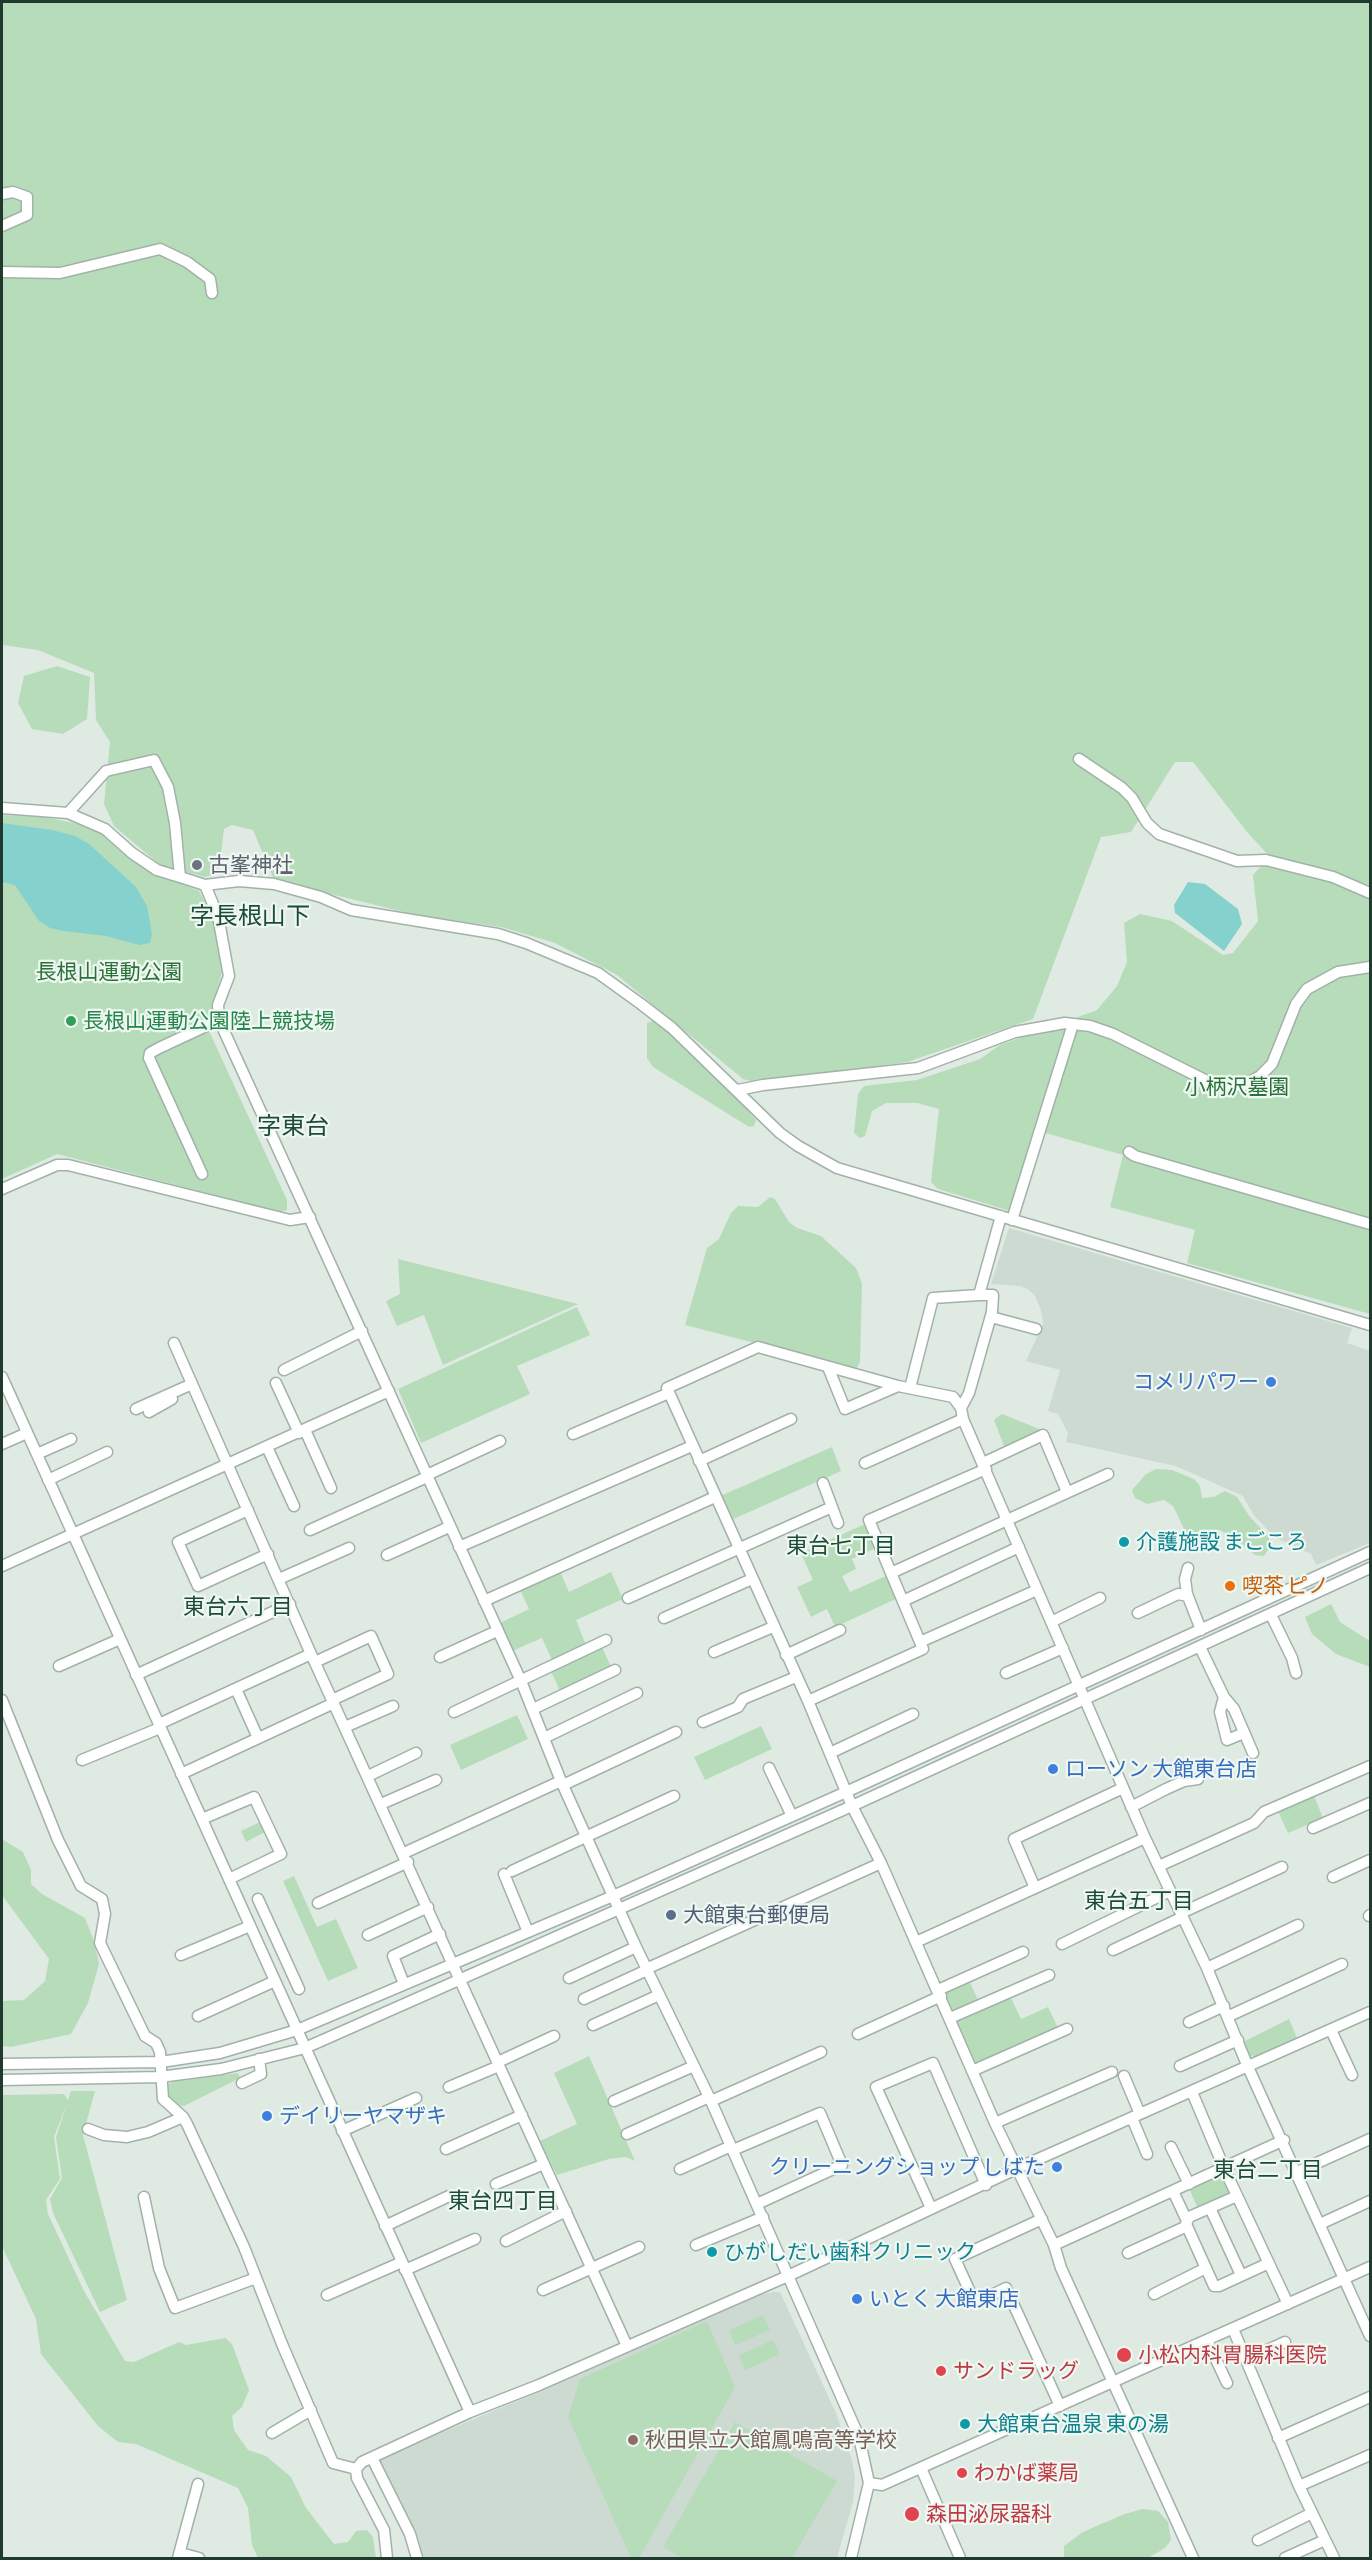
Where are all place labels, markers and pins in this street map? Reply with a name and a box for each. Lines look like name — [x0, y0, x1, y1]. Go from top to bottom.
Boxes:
place label: 古峯神社 — [209, 852, 293, 878]
marker: 古峯神社 — [190, 858, 204, 872]
place label: 長根山運動公園陸上競技場 — [83, 1008, 335, 1034]
marker: 長根山運動公園陸上競技場 — [64, 1014, 78, 1028]
place label: コメリパワー — [1133, 1369, 1259, 1395]
marker: コメリパワー — [1264, 1375, 1278, 1389]
place label: 介護施設 まごころ — [1136, 1529, 1307, 1555]
marker: 介護施設 まごころ — [1117, 1535, 1131, 1549]
place label: 喫茶 ピノ — [1242, 1573, 1329, 1599]
marker: 喫茶 ピノ — [1223, 1579, 1237, 1593]
place label: ローソン 大館東台店 — [1065, 1756, 1257, 1782]
marker: ローソン 大館東台店 — [1046, 1762, 1060, 1776]
place label: 大館東台郵便局 — [683, 1902, 830, 1928]
marker: 大館東台郵便局 — [664, 1908, 678, 1922]
place label: デイリーヤマザキ — [279, 2103, 447, 2129]
marker: デイリーヤマザキ — [260, 2109, 274, 2123]
place label: クリーニングショップ しばた — [769, 2154, 1045, 2180]
marker: クリーニングショップ しばた — [1050, 2160, 1064, 2174]
place label: ひがしだい歯科クリニック — [724, 2239, 976, 2265]
marker: ひがしだい歯科クリニック — [705, 2245, 719, 2259]
place label: いとく 大館東店 — [869, 2286, 1019, 2312]
marker: いとく 大館東店 — [850, 2292, 864, 2306]
place label: 小松内科胃腸科医院 — [1138, 2342, 1327, 2368]
marker: 小松内科胃腸科医院 — [1115, 2346, 1133, 2364]
place label: サンドラッグ — [953, 2358, 1079, 2384]
marker: サンドラッグ — [934, 2364, 948, 2378]
place label: 大館東台温泉 東の湯 — [977, 2411, 1169, 2437]
marker: 大館東台温泉 東の湯 — [958, 2417, 972, 2431]
place label: 秋田県立大館鳳鳴高等学校 — [645, 2427, 897, 2453]
marker: 秋田県立大館鳳鳴高等学校 — [626, 2433, 640, 2447]
place label: わかば薬局 — [974, 2460, 1079, 2486]
marker: わかば薬局 — [955, 2466, 969, 2480]
place label: 森田泌尿器科 — [926, 2501, 1052, 2527]
marker: 森田泌尿器科 — [903, 2505, 921, 2523]

